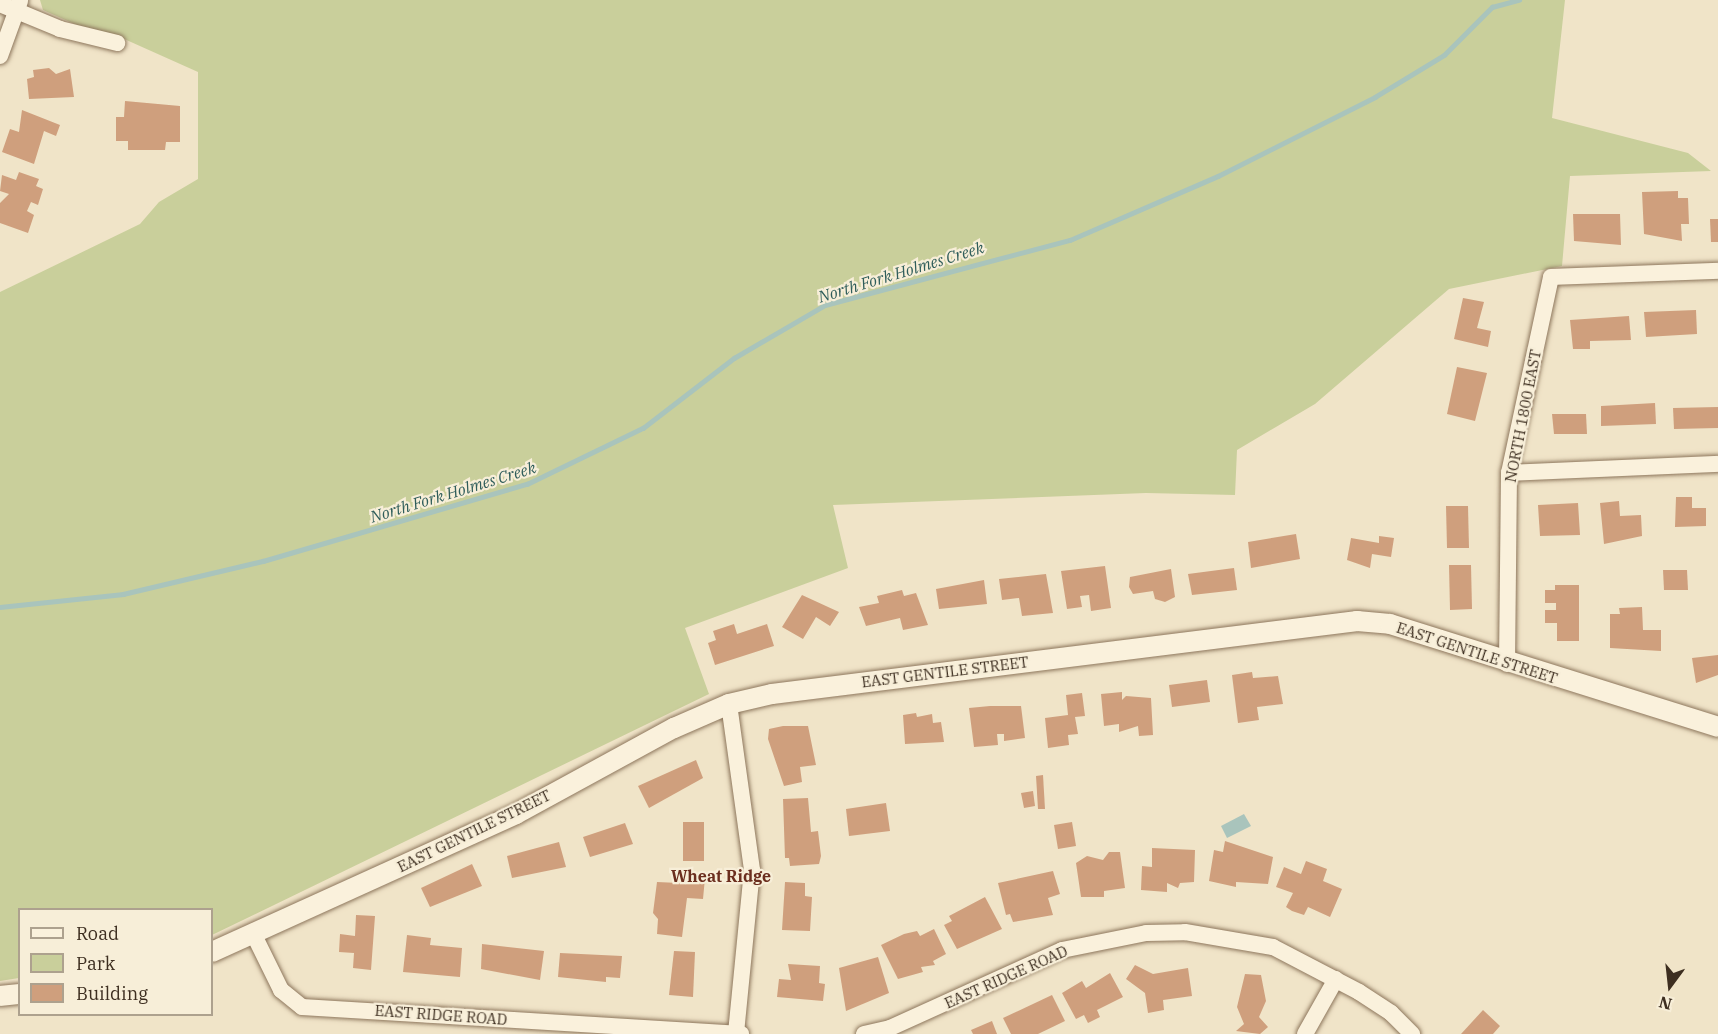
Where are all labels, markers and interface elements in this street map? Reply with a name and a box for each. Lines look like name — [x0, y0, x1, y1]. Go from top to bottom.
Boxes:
water label: North Fork Holmes Creek — [816, 238, 986, 306]
street label: NORTH 1800 EAST — [1501, 348, 1545, 484]
water label: North Fork Holmes Creek — [368, 458, 538, 526]
street label: EAST GENTILE STREET — [1394, 618, 1560, 688]
street label: EAST GENTILE STREET — [860, 653, 1030, 691]
street label: EAST GENTILE STREET — [394, 786, 554, 876]
district label: Wheat Ridge — [671, 866, 771, 886]
legend — [18, 908, 213, 1016]
text: Road — [76, 922, 119, 945]
street label: EAST RIDGE ROAD — [942, 942, 1070, 1012]
text: Park — [76, 952, 115, 975]
north arrow — [1640, 956, 1700, 1016]
text: Building — [76, 982, 148, 1005]
text: N — [1657, 992, 1674, 1015]
street label: EAST RIDGE ROAD — [374, 1001, 508, 1029]

